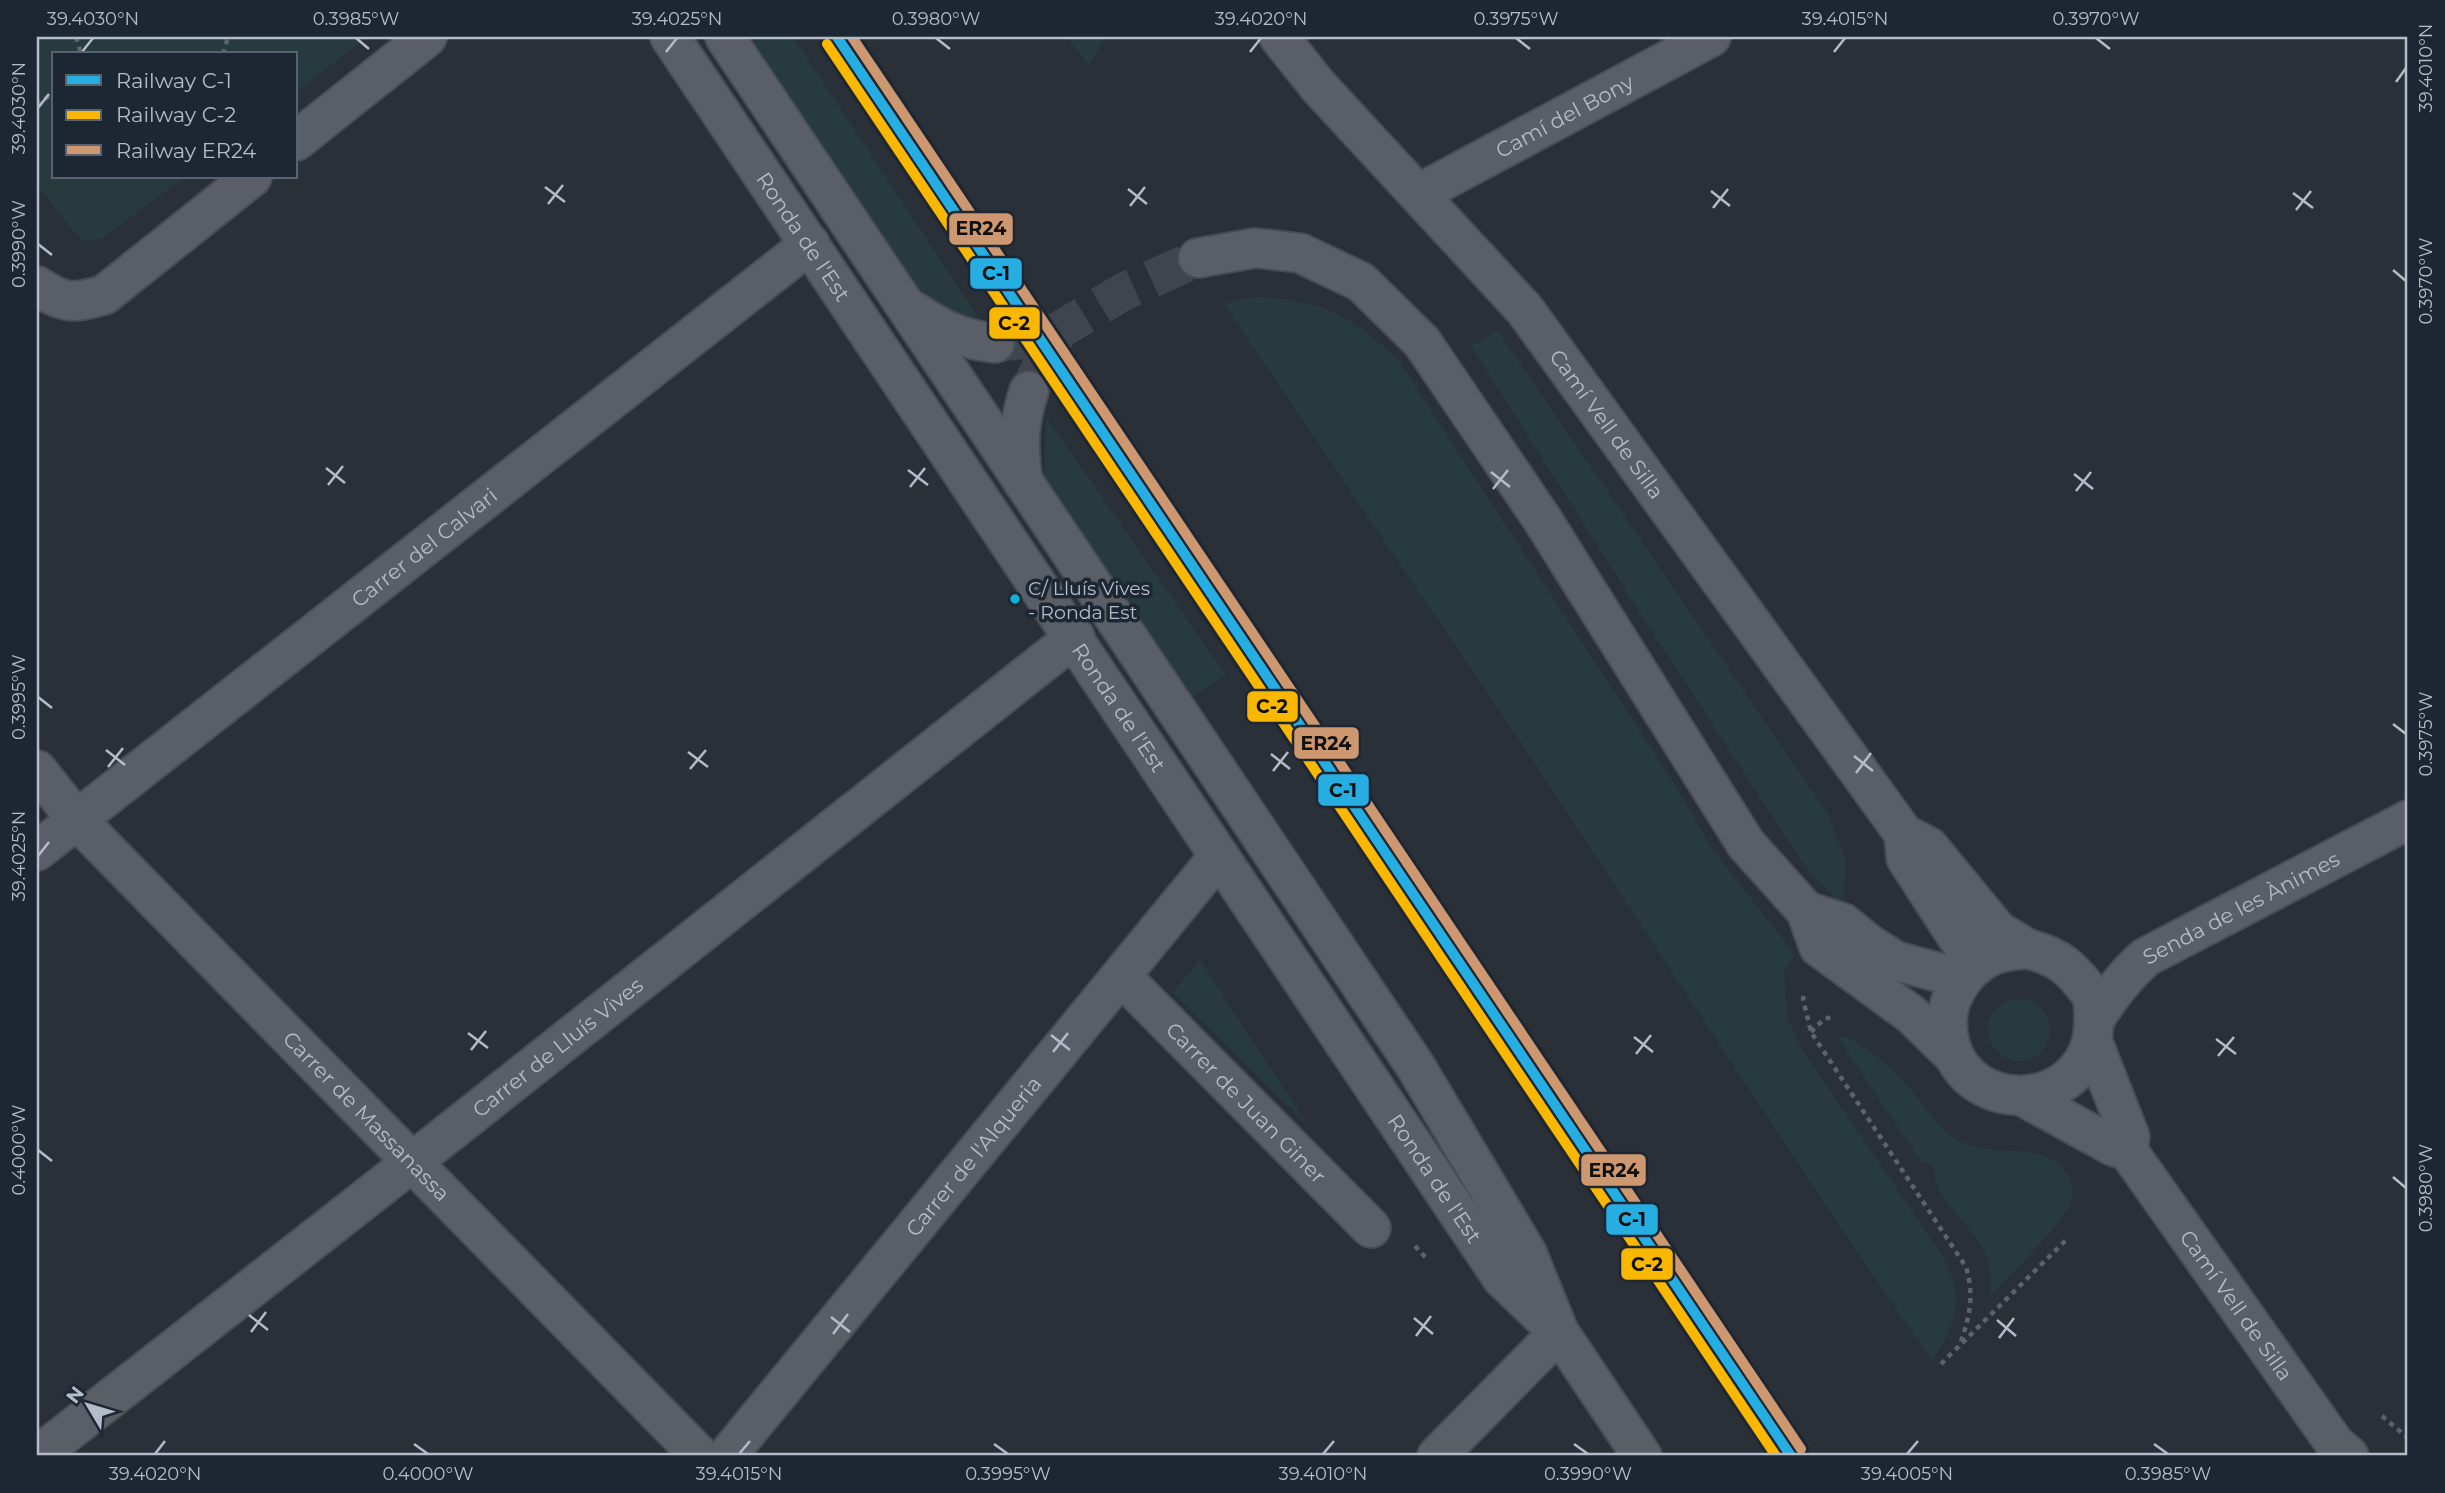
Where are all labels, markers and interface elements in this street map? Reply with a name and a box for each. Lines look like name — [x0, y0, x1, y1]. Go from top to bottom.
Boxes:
text: 39.4030°N — [47, 8, 139, 30]
text: 0.3985°W — [313, 8, 399, 30]
text: 39.4025°N — [632, 8, 722, 30]
text: 0.3980°W — [892, 8, 980, 30]
text: 39.4020°N — [1215, 8, 1307, 30]
text: 0.3975°W — [1474, 8, 1558, 30]
text: 39.4015°N — [1802, 8, 1888, 30]
text: 0.3970°W — [2053, 8, 2139, 30]
text: 39.4010°N — [2415, 24, 2437, 112]
legend — [52, 52, 298, 178]
text: 39.4030°N — [8, 62, 30, 154]
text: Railway C-1 — [116, 68, 232, 93]
street label: Camí del Bony — [1491, 68, 1638, 163]
text: Railway C-2 — [116, 102, 236, 127]
text: Railway ER24 — [116, 138, 256, 163]
street label: Ronda de l'Est — [752, 167, 856, 305]
text: 0.3990°W — [8, 200, 30, 288]
line badge: ER24 — [948, 212, 1014, 246]
text: ER24 — [956, 217, 1006, 240]
text: 0.3970°W — [2415, 238, 2437, 324]
line badge: C-1 — [969, 257, 1023, 290]
text: C-1 — [982, 262, 1010, 285]
line badge: C-2 — [988, 306, 1041, 340]
text: C-2 — [998, 312, 1030, 335]
street label: Camí Vell de Silla — [1545, 344, 1670, 503]
street label: Carrer del Calvari — [346, 482, 502, 612]
place label: C/ Lluís Vives - Ronda Est — [1028, 577, 1150, 624]
marker: C/ Lluís Vives - Ronda Est — [1008, 592, 1022, 606]
street label: Ronda de l'Est — [1067, 638, 1171, 776]
text: 0.3995°W — [8, 654, 30, 740]
line badge: C-2 — [1246, 690, 1299, 723]
text: 0.3975°W — [2415, 692, 2437, 776]
text: C-2 — [1256, 695, 1288, 718]
line badge: ER24 — [1293, 726, 1360, 760]
text: ER24 — [1301, 732, 1351, 755]
line badge: C-1 — [1317, 773, 1370, 807]
text: C-1 — [1329, 779, 1357, 802]
text: 39.4025°N — [8, 811, 30, 901]
street label: Senda de les Ànimes — [2138, 846, 2344, 969]
street label: Carrer de Lluís Vives — [467, 972, 648, 1122]
street label: Carrer de Juan Giner — [1161, 1017, 1332, 1188]
street label: Carrer de Massanassa — [278, 1026, 455, 1206]
street label: Carrer de l'Alqueria — [900, 1071, 1046, 1241]
text: 0.4000°W — [8, 1104, 30, 1196]
street label: Ronda de l'Est — [1383, 1109, 1487, 1247]
text: 0.3980°W — [2415, 1144, 2437, 1232]
line badge: ER24 — [1580, 1153, 1647, 1187]
text: ER24 — [1589, 1159, 1639, 1182]
line badge: C-1 — [1605, 1203, 1659, 1236]
text: C-1 — [1618, 1208, 1646, 1231]
street label: Camí Vell de Silla — [2175, 1225, 2298, 1385]
line badge: C-2 — [1620, 1247, 1674, 1281]
text: C-2 — [1631, 1253, 1663, 1276]
north arrow — [52, 1370, 122, 1440]
text: N — [61, 1382, 89, 1408]
text: 39.4020°N — [109, 1463, 201, 1485]
text: 0.4000°W — [382, 1463, 474, 1485]
text: 39.4015°N — [696, 1463, 782, 1485]
text: 0.3995°W — [965, 1463, 1051, 1485]
text: 39.4010°N — [1279, 1463, 1367, 1485]
text: 0.3990°W — [1544, 1463, 1632, 1485]
text: 39.4005°N — [1861, 1463, 1953, 1485]
text: 0.3985°W — [2125, 1463, 2211, 1485]

